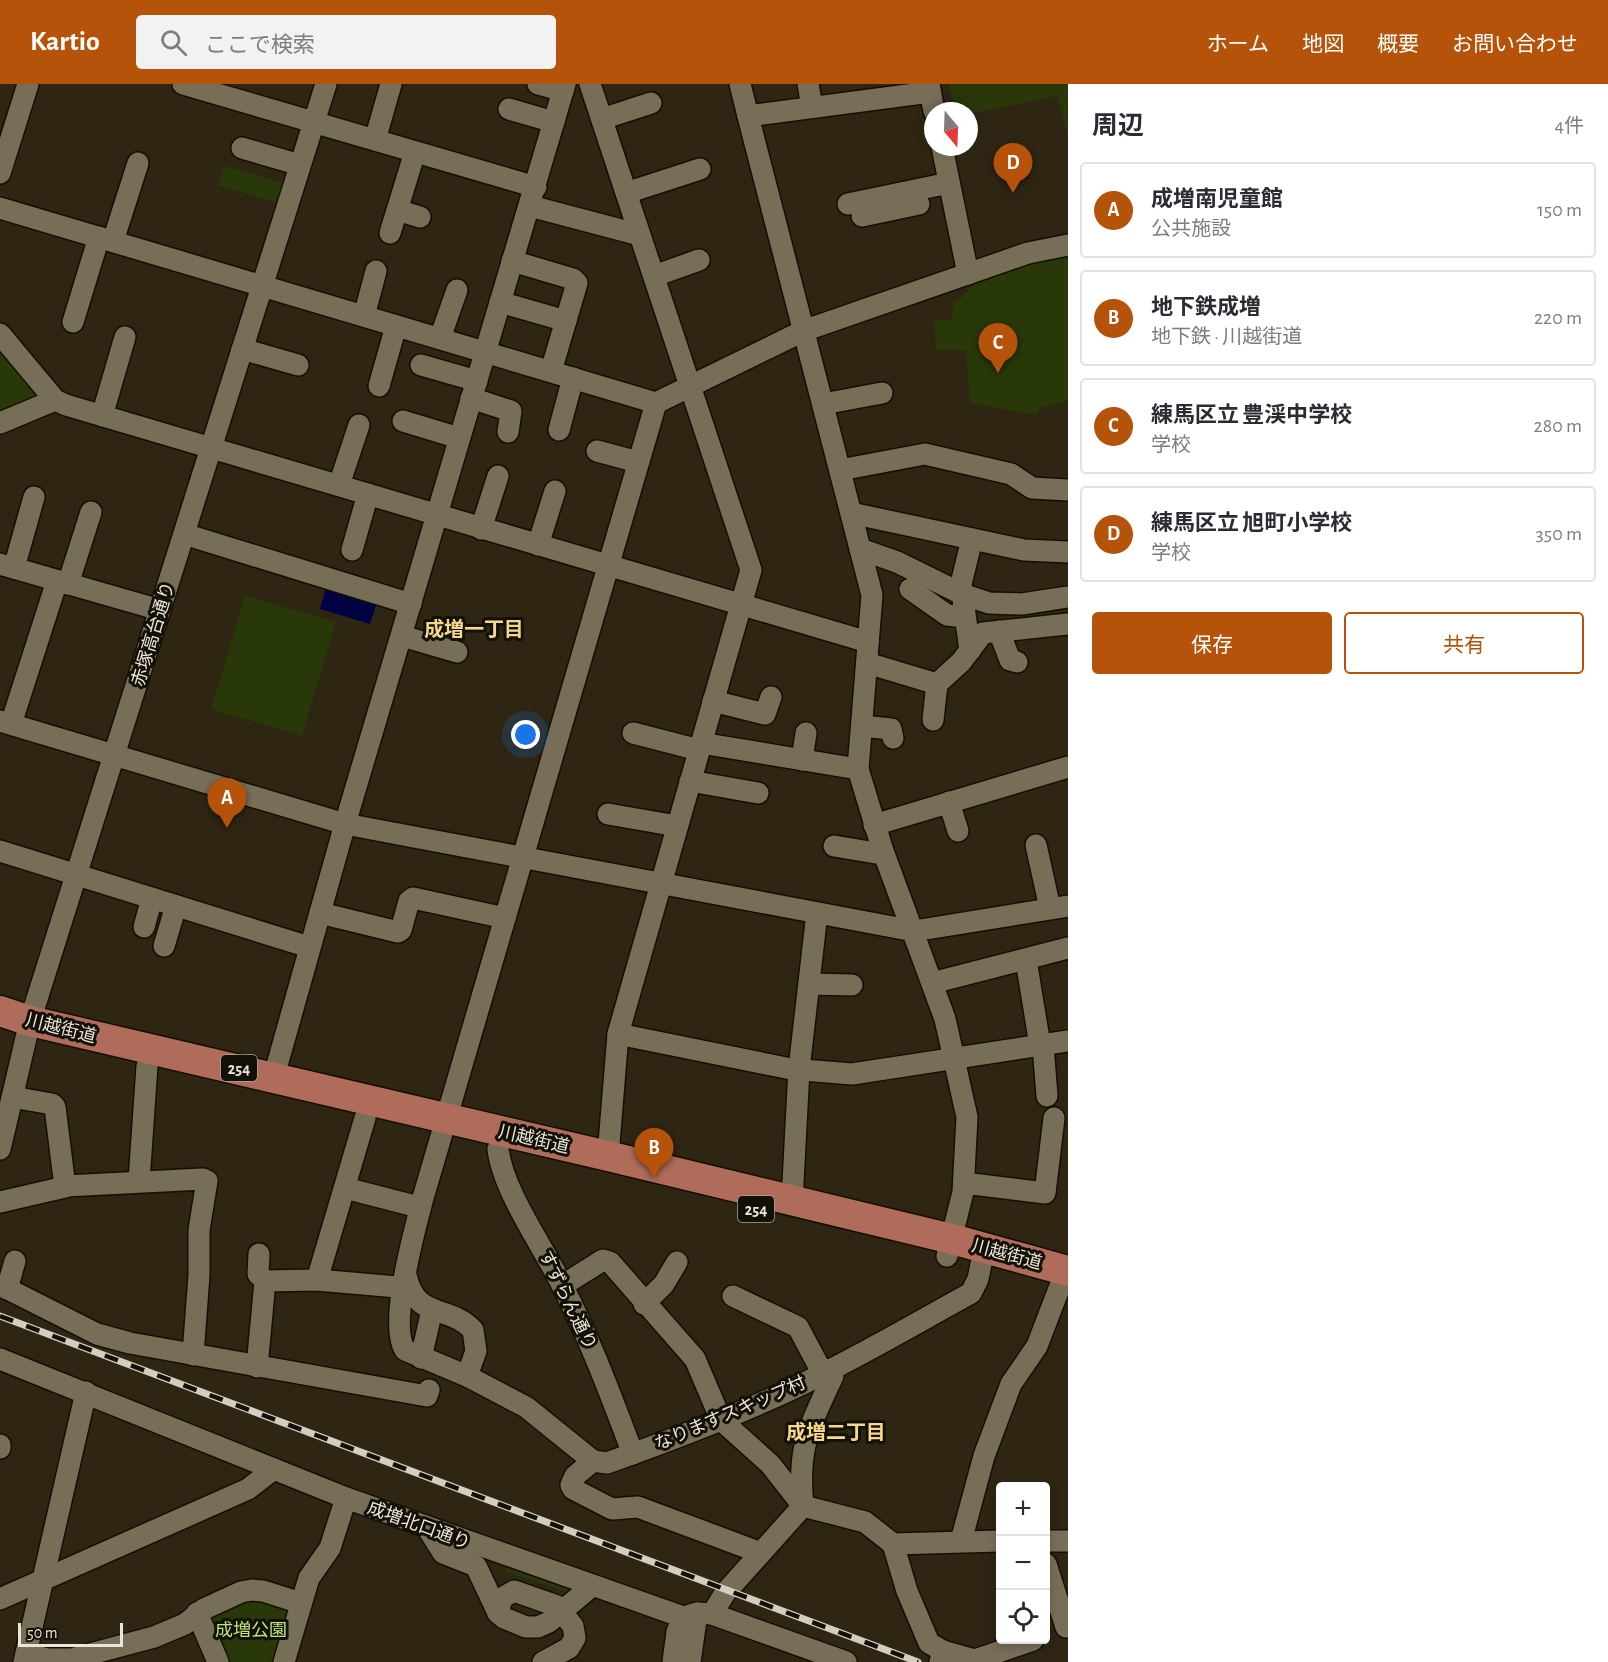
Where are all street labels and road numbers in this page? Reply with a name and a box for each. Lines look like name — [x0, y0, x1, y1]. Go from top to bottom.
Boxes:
street label: 赤塚高台通り — [128, 579, 178, 689]
street label: 川越街道 — [24, 1010, 98, 1046]
road number: 254 — [221, 1055, 257, 1081]
street label: 川越街道 — [497, 1121, 571, 1157]
road number: 254 — [738, 1196, 774, 1222]
street label: 川越街道 — [970, 1235, 1044, 1273]
street label: すずらん通り — [535, 1248, 600, 1353]
street label: なりますスキップ村 — [652, 1372, 808, 1454]
street label: 成増北口通り — [365, 1497, 473, 1553]

